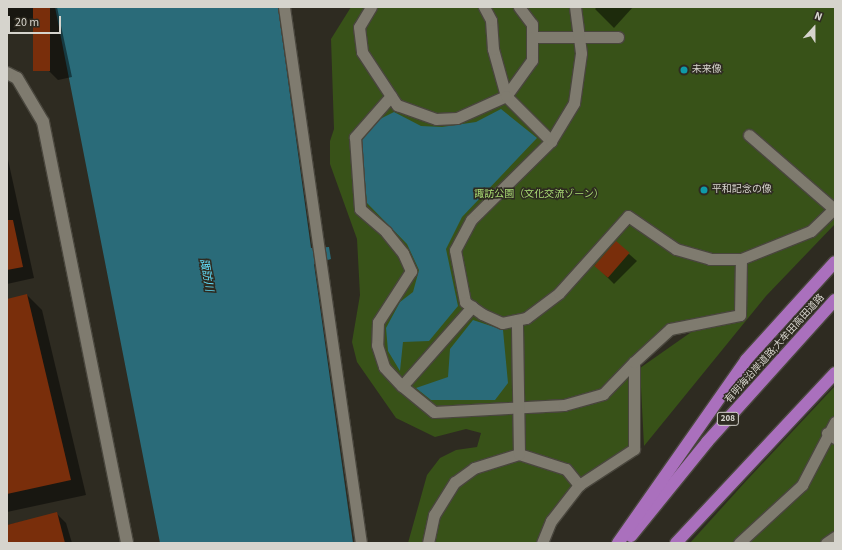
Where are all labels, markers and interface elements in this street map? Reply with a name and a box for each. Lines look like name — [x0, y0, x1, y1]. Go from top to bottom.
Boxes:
scale bar — [10, 8, 63, 34]
north arrow — [794, 8, 834, 48]
text: N — [812, 8, 825, 25]
text: 20 m — [15, 14, 39, 31]
place label: 未来像 — [692, 64, 722, 76]
marker: 未来像 — [679, 65, 689, 75]
place label: 平和記念の像 — [712, 184, 772, 196]
marker: 平和記念の像 — [699, 185, 709, 195]
park label: 諏訪公園（文化交流ゾーン） — [474, 189, 604, 201]
water label: 諏訪川 — [197, 258, 215, 292]
street label: 有明海沿岸道路;大牟田高田道路 — [723, 292, 827, 406]
road number: 208 — [716, 412, 740, 426]

